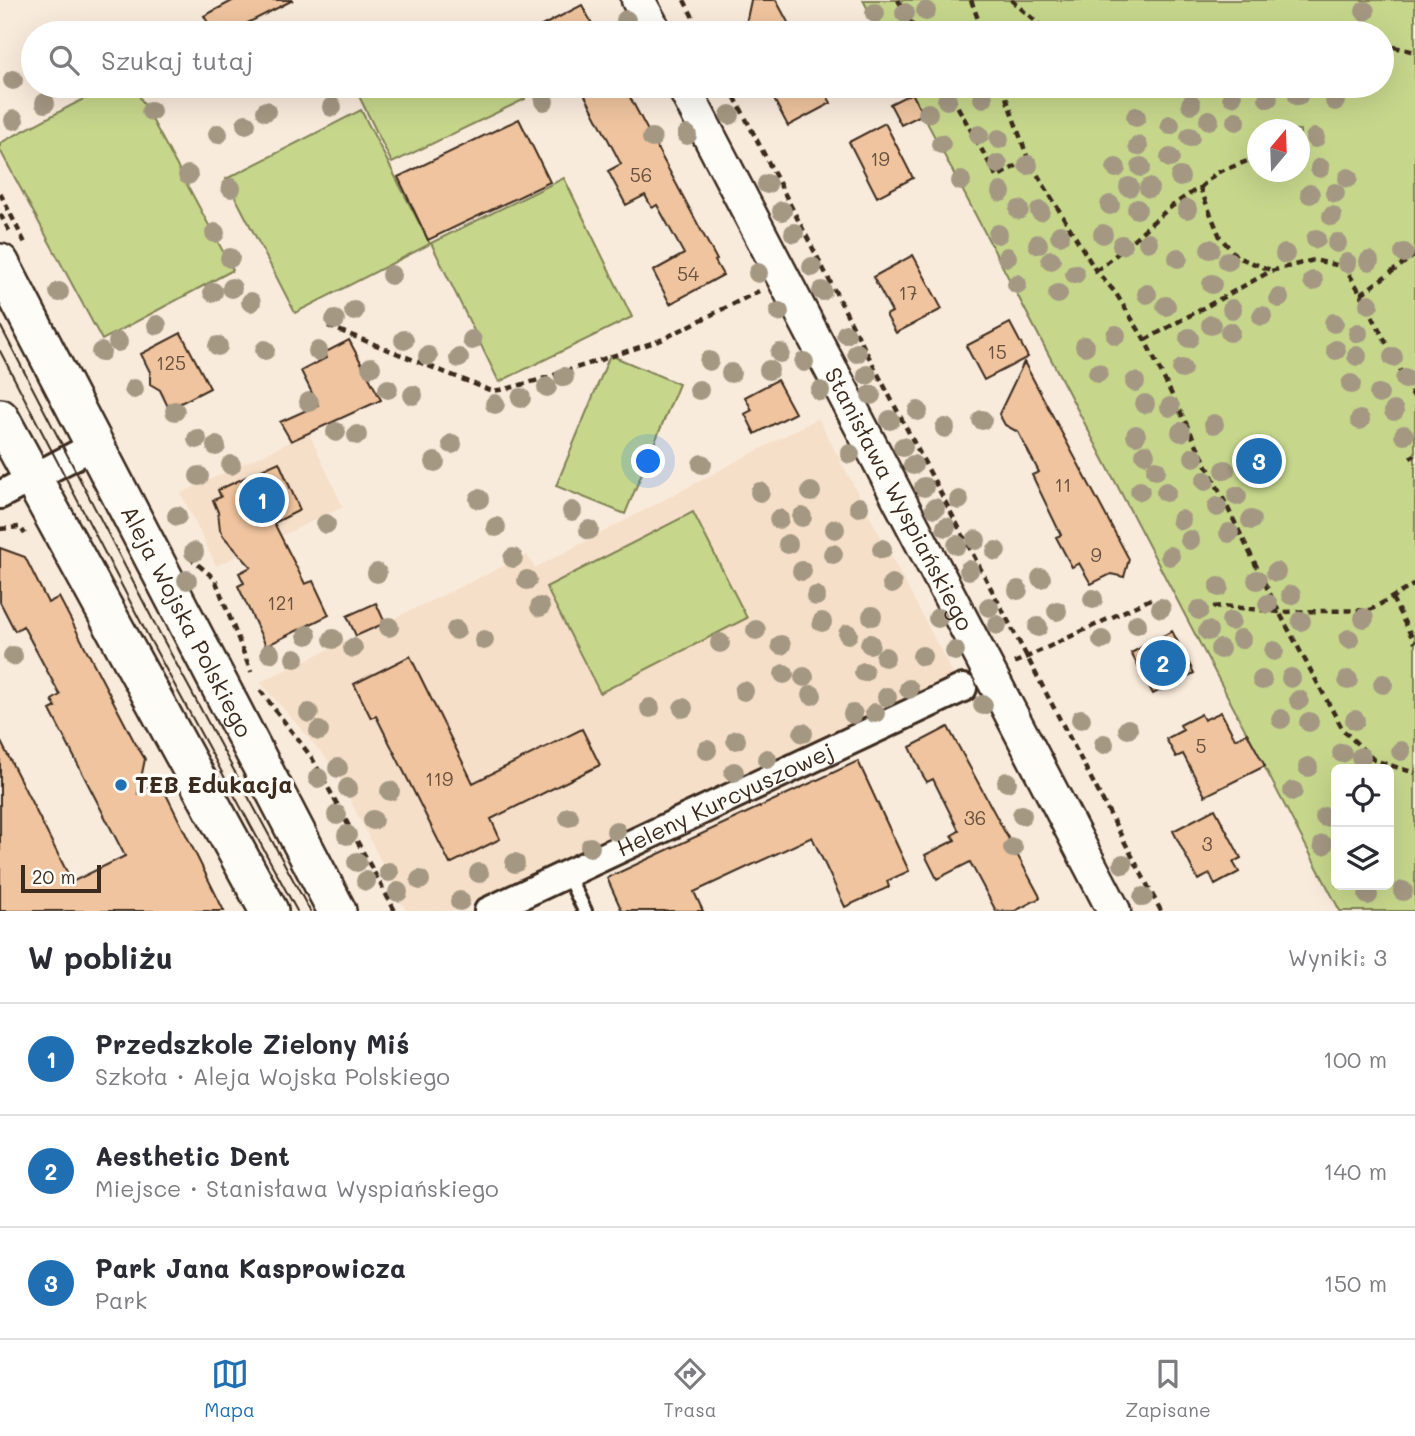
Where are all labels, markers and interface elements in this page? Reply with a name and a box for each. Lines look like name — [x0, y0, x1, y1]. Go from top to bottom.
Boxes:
search box — [21, 21, 1394, 98]
icon: search — [45, 41, 83, 79]
text: Szukaj tutaj — [101, 43, 253, 77]
north arrow — [1247, 119, 1310, 182]
house number: 19 — [870, 146, 890, 171]
house number: 56 — [630, 162, 652, 187]
house number: 54 — [677, 261, 699, 286]
house number: 17 — [898, 280, 918, 305]
house number: 15 — [987, 339, 1007, 364]
house number: 125 — [156, 350, 186, 375]
street label: Stanisława Wyspiańskiego — [819, 362, 981, 635]
pin: 3 — [1236, 435, 1282, 487]
your location — [631, 444, 665, 478]
house number: 11 — [1055, 472, 1072, 497]
pin: 1 — [239, 474, 285, 526]
street label: Aleja Wojska Polskiego — [115, 500, 260, 742]
house number: 9 — [1090, 542, 1102, 567]
house number: 121 — [267, 590, 295, 615]
pin: 2 — [1140, 637, 1186, 689]
house number: 5 — [1195, 733, 1207, 758]
street label: Heleny Kurcyuszowej — [611, 735, 838, 863]
map controls — [1331, 764, 1394, 890]
button: locate — [1331, 764, 1394, 827]
house number: 119 — [425, 766, 453, 791]
place label: TEB Edukacja — [135, 769, 293, 799]
marker: TEB Edukacja — [113, 777, 129, 793]
house number: 36 — [964, 805, 986, 830]
button: layers — [1331, 827, 1394, 890]
house number: 3 — [1201, 831, 1213, 856]
scale bar — [21, 862, 102, 894]
text: 20 m — [32, 864, 76, 889]
text: W pobliżu — [28, 937, 173, 977]
text: Wyniki: 3 — [1288, 942, 1387, 972]
text: Przedszkole Zielony Miś — [95, 1027, 409, 1061]
text: 1 — [46, 1044, 56, 1074]
text: 100 m — [1323, 1044, 1387, 1074]
text: Szkoła · Aleja Wojska Polskiego — [95, 1061, 450, 1091]
text: Aesthetic Dent — [95, 1139, 290, 1173]
text: 2 — [45, 1156, 57, 1186]
text: 140 m — [1323, 1156, 1387, 1186]
text: Miejsce · Stanisława Wyspiańskiego — [95, 1173, 499, 1203]
text: Park Jana Kasprowicza — [95, 1251, 406, 1285]
text: 3 — [44, 1268, 58, 1298]
text: 150 m — [1323, 1268, 1387, 1298]
text: Park — [95, 1285, 147, 1315]
tab: Mapa — [204, 1355, 255, 1422]
tab: Trasa — [663, 1355, 717, 1422]
tab: Zapisane — [1125, 1355, 1211, 1422]

